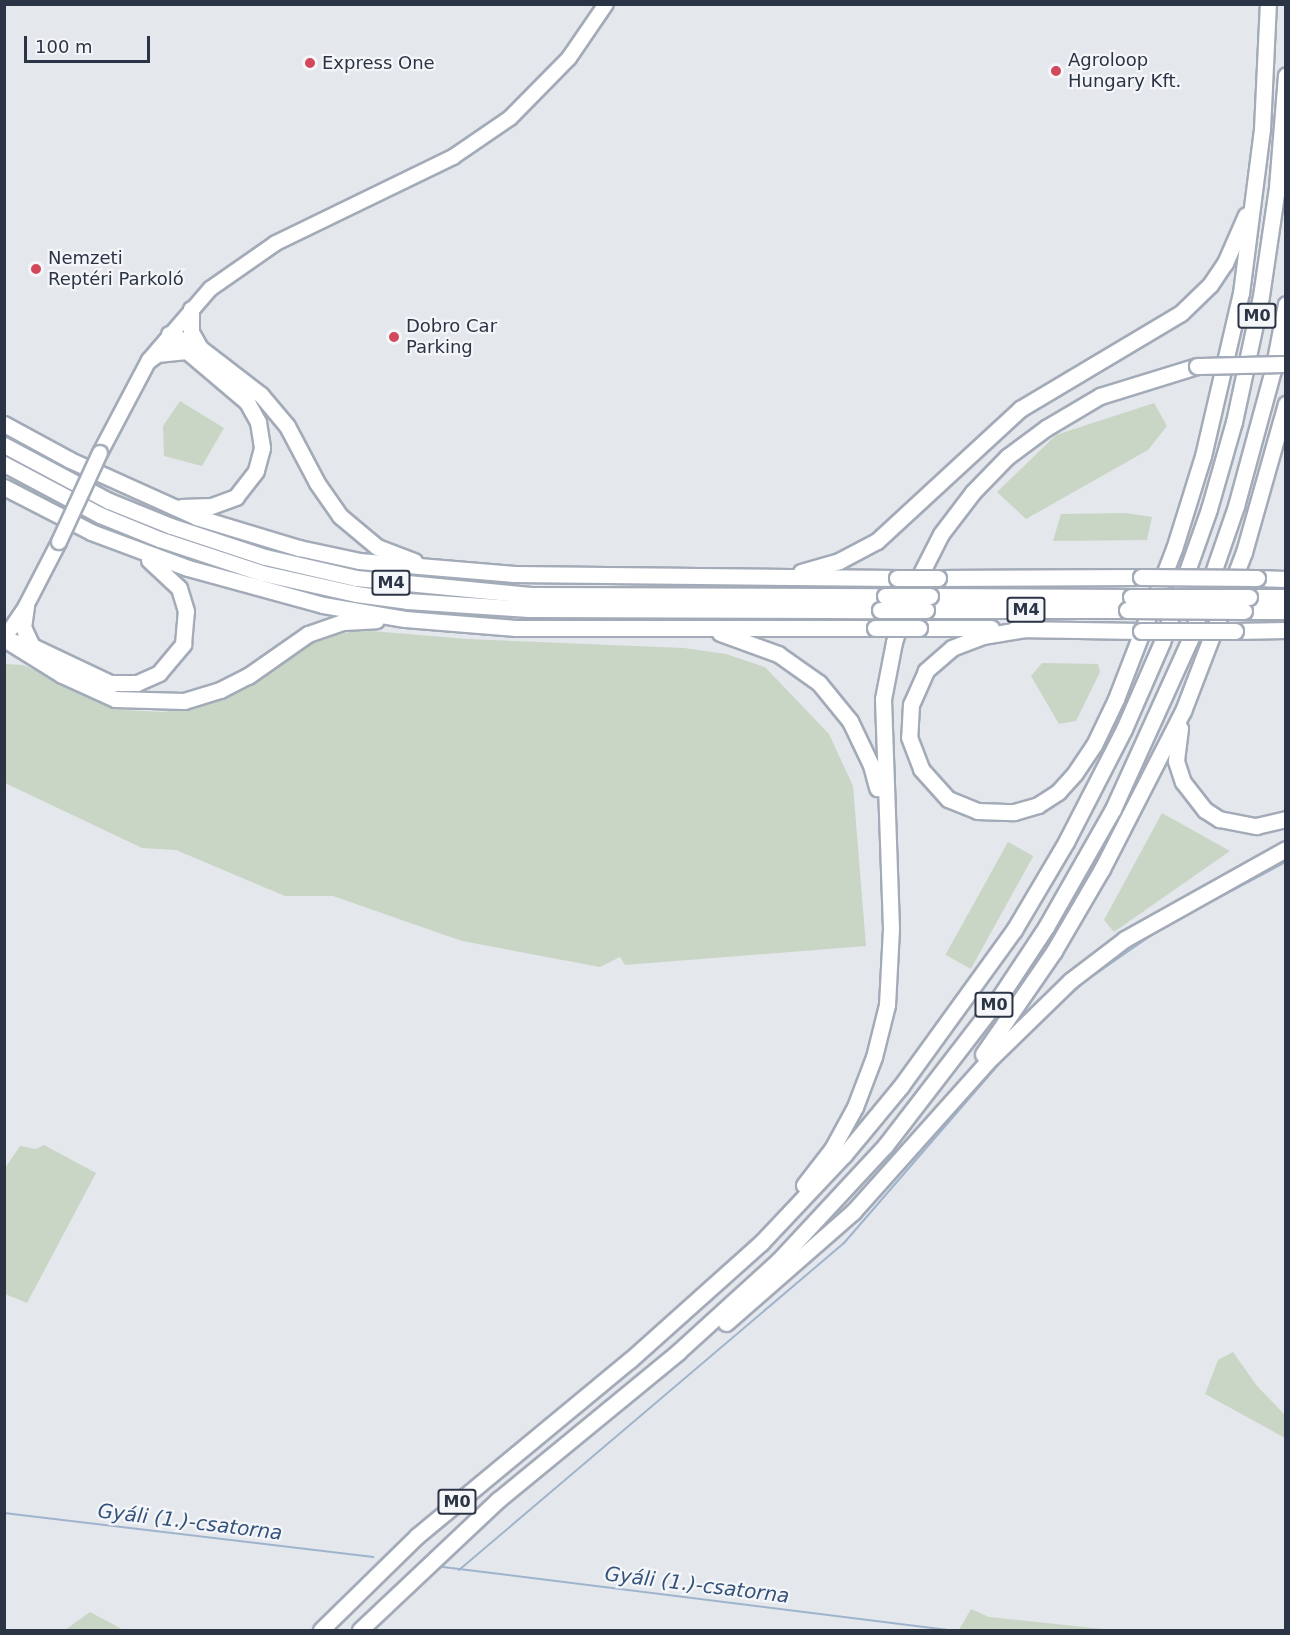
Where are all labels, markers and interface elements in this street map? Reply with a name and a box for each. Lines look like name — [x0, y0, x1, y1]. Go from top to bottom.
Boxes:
scale bar — [27, 24, 153, 62]
text: 100 m — [35, 36, 93, 57]
place label: Agroloop Hungary Kft. — [1068, 50, 1181, 92]
place label: Express One — [322, 52, 435, 74]
marker: Express One — [303, 56, 317, 70]
marker: Agroloop Hungary Kft. — [1049, 64, 1063, 78]
place label: Nemzeti Reptéri Parkoló — [48, 248, 184, 290]
marker: Nemzeti Reptéri Parkoló — [29, 262, 43, 276]
road number: M0 — [1236, 303, 1278, 329]
place label: Dobro Car Parking — [406, 316, 497, 358]
marker: Dobro Car Parking — [387, 330, 401, 344]
road number: M4 — [370, 570, 412, 596]
road number: M4 — [1005, 597, 1047, 623]
road number: M0 — [973, 992, 1015, 1018]
road number: M0 — [436, 1489, 478, 1515]
water label: Gyáli (1.)-csatorna — [96, 1499, 284, 1545]
water label: Gyáli (1.)-csatorna — [603, 1562, 791, 1608]

